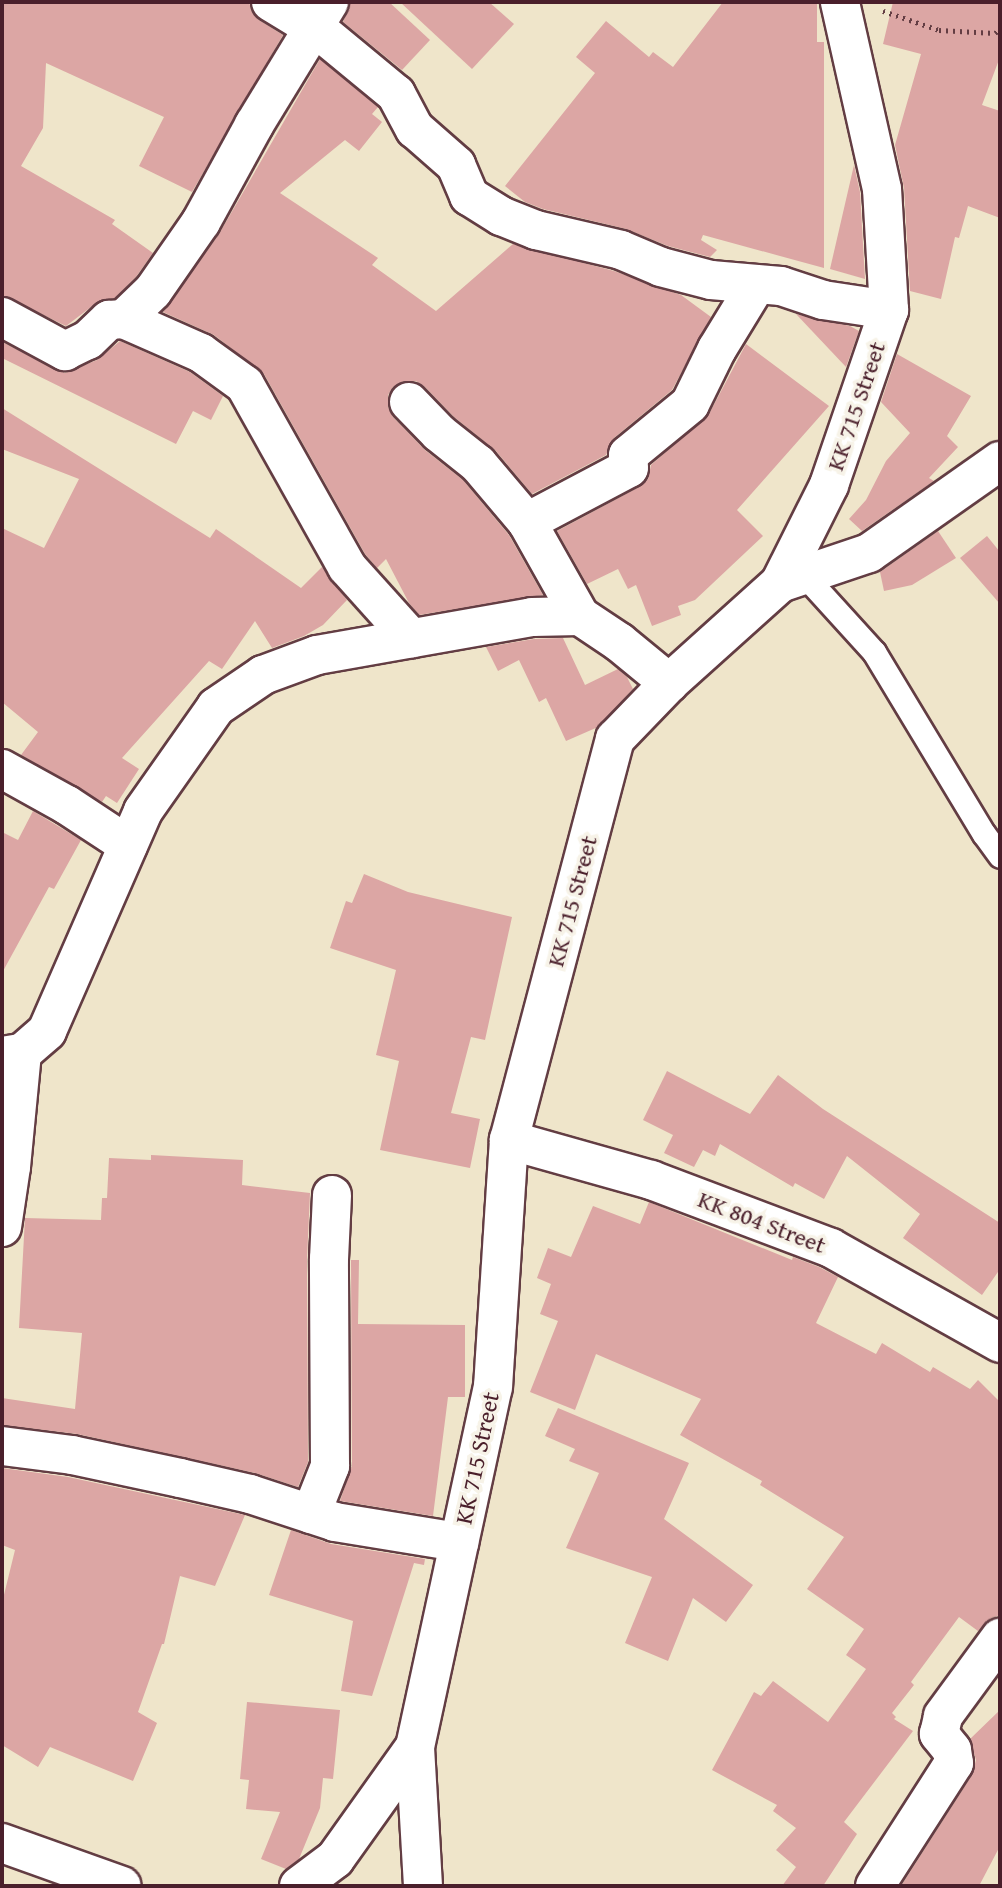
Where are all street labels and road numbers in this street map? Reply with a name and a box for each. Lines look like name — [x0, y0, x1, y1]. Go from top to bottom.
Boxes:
street label: KK 715 Street — [821, 338, 891, 474]
street label: KK 715 Street — [541, 832, 603, 970]
street label: KK 804 Street — [694, 1184, 830, 1260]
street label: KK 715 Street — [449, 1389, 505, 1527]

